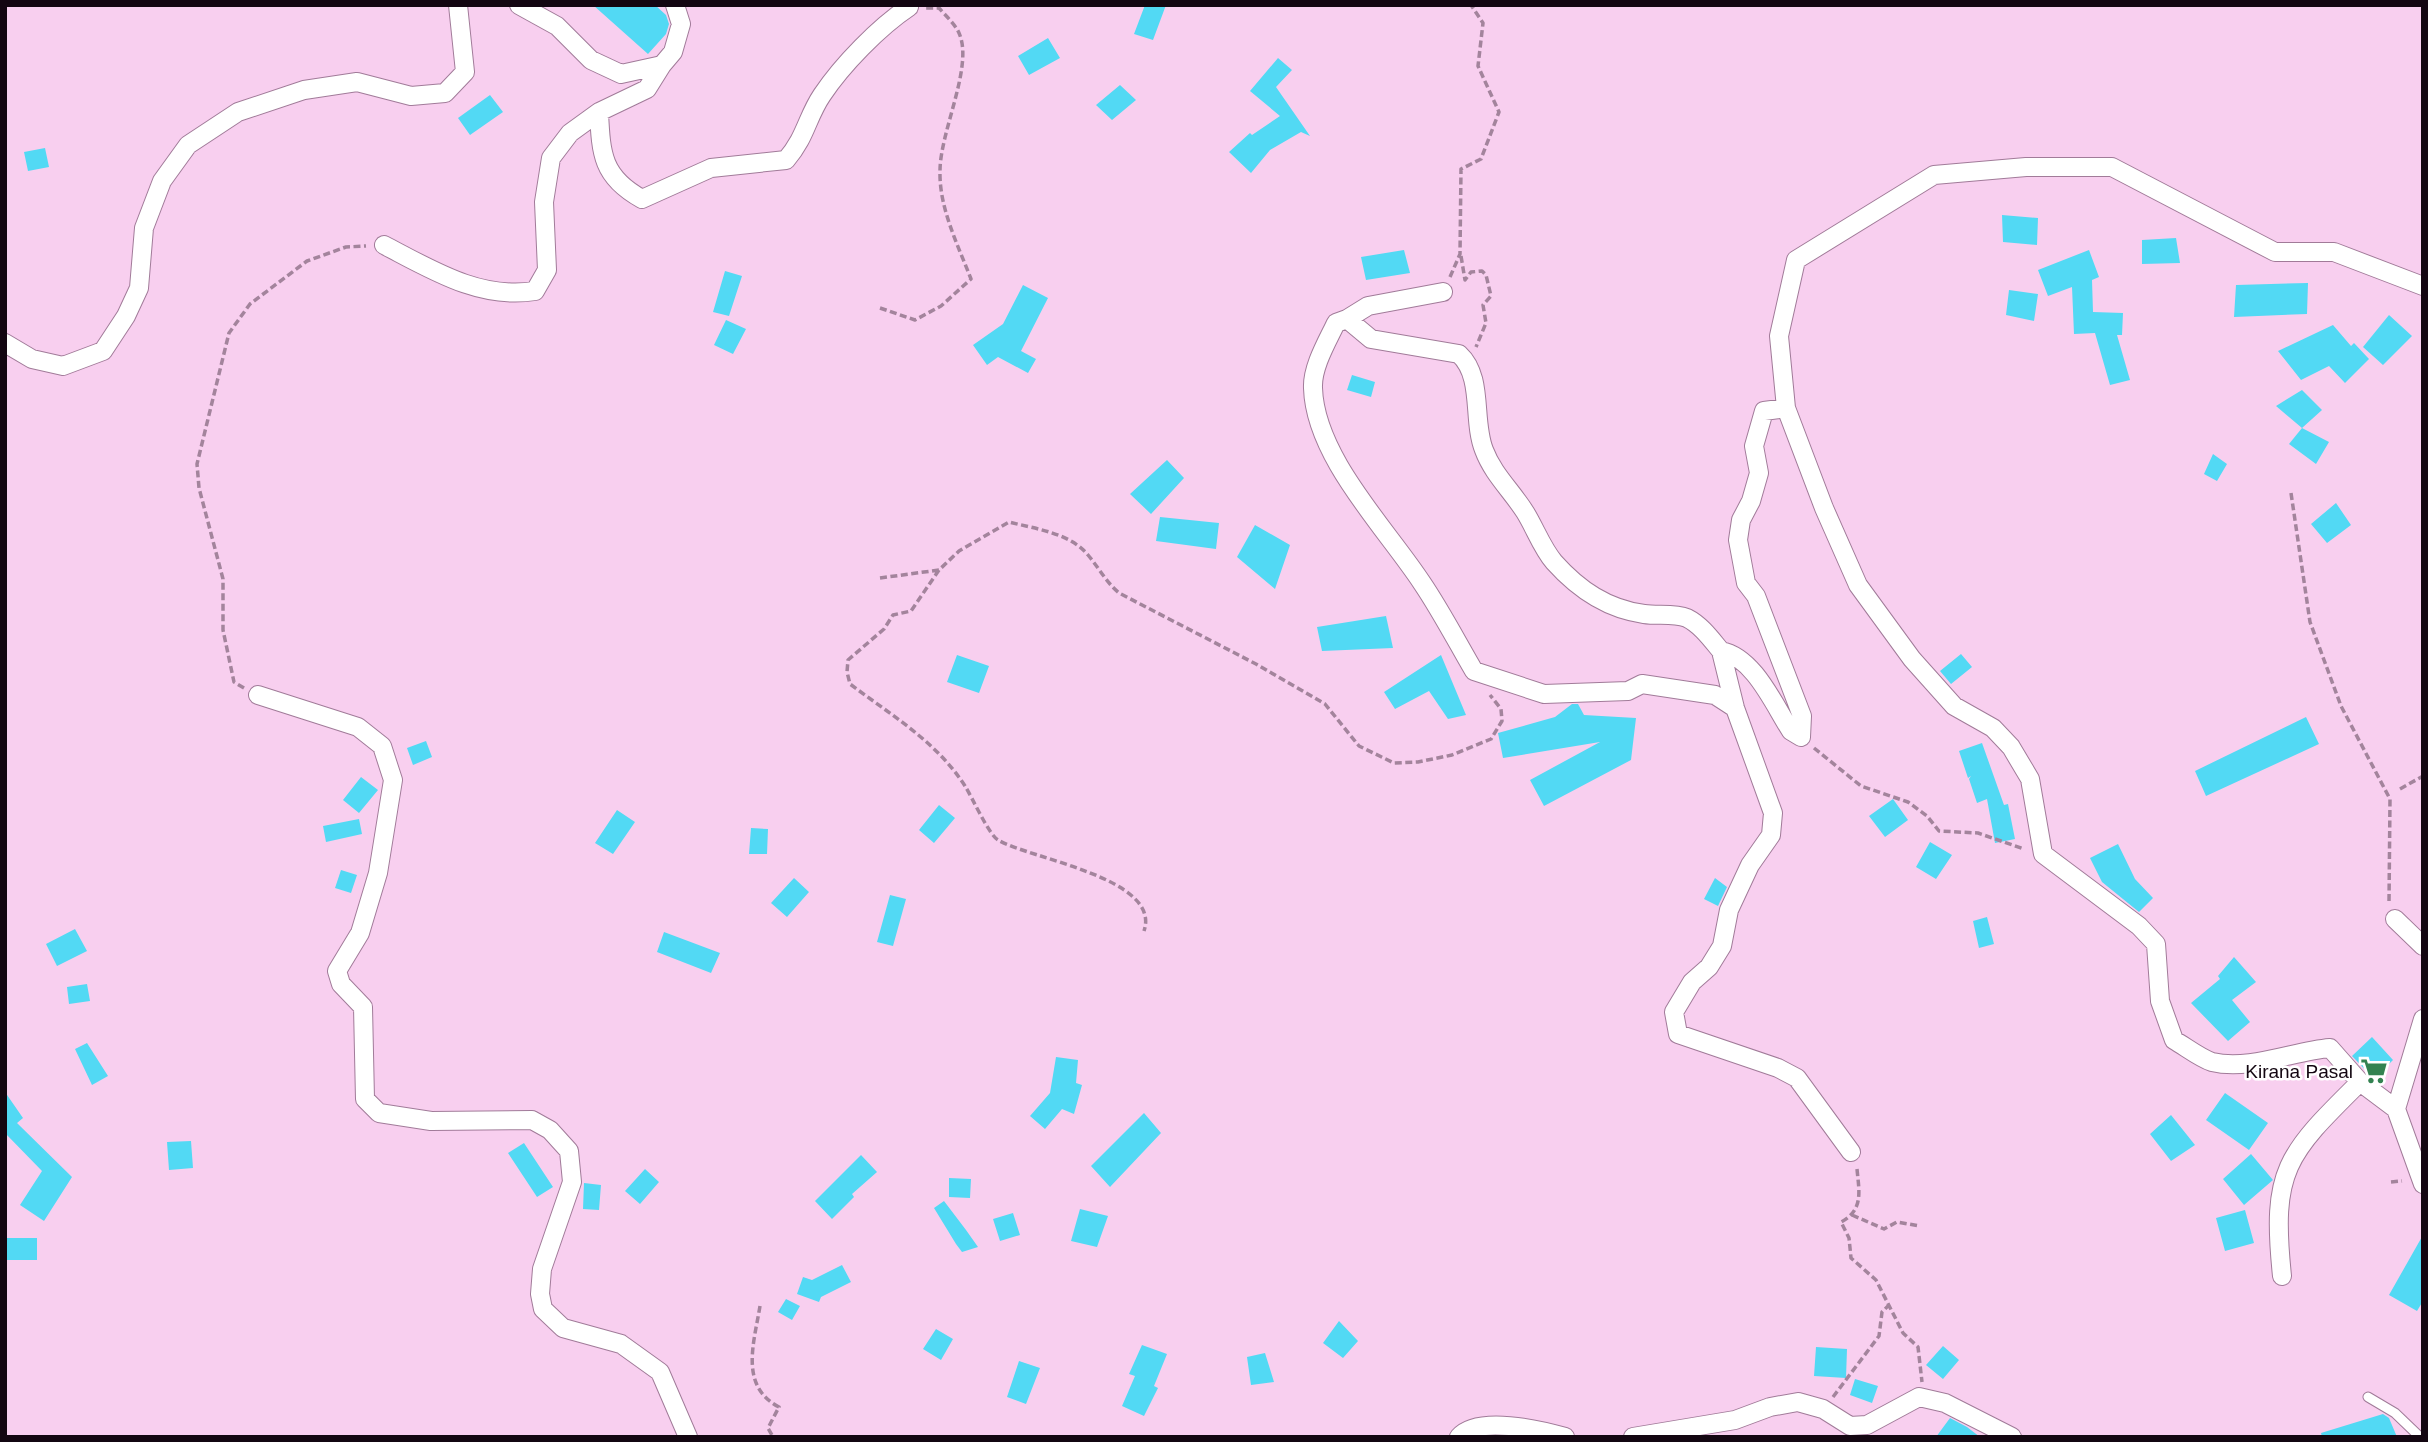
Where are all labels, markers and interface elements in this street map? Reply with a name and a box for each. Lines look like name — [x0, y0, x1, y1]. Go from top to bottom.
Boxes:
supermarket icon: Kirana Pasal — [2359, 1056, 2389, 1086]
place label: Kirana Pasal — [2245, 1061, 2353, 1082]

